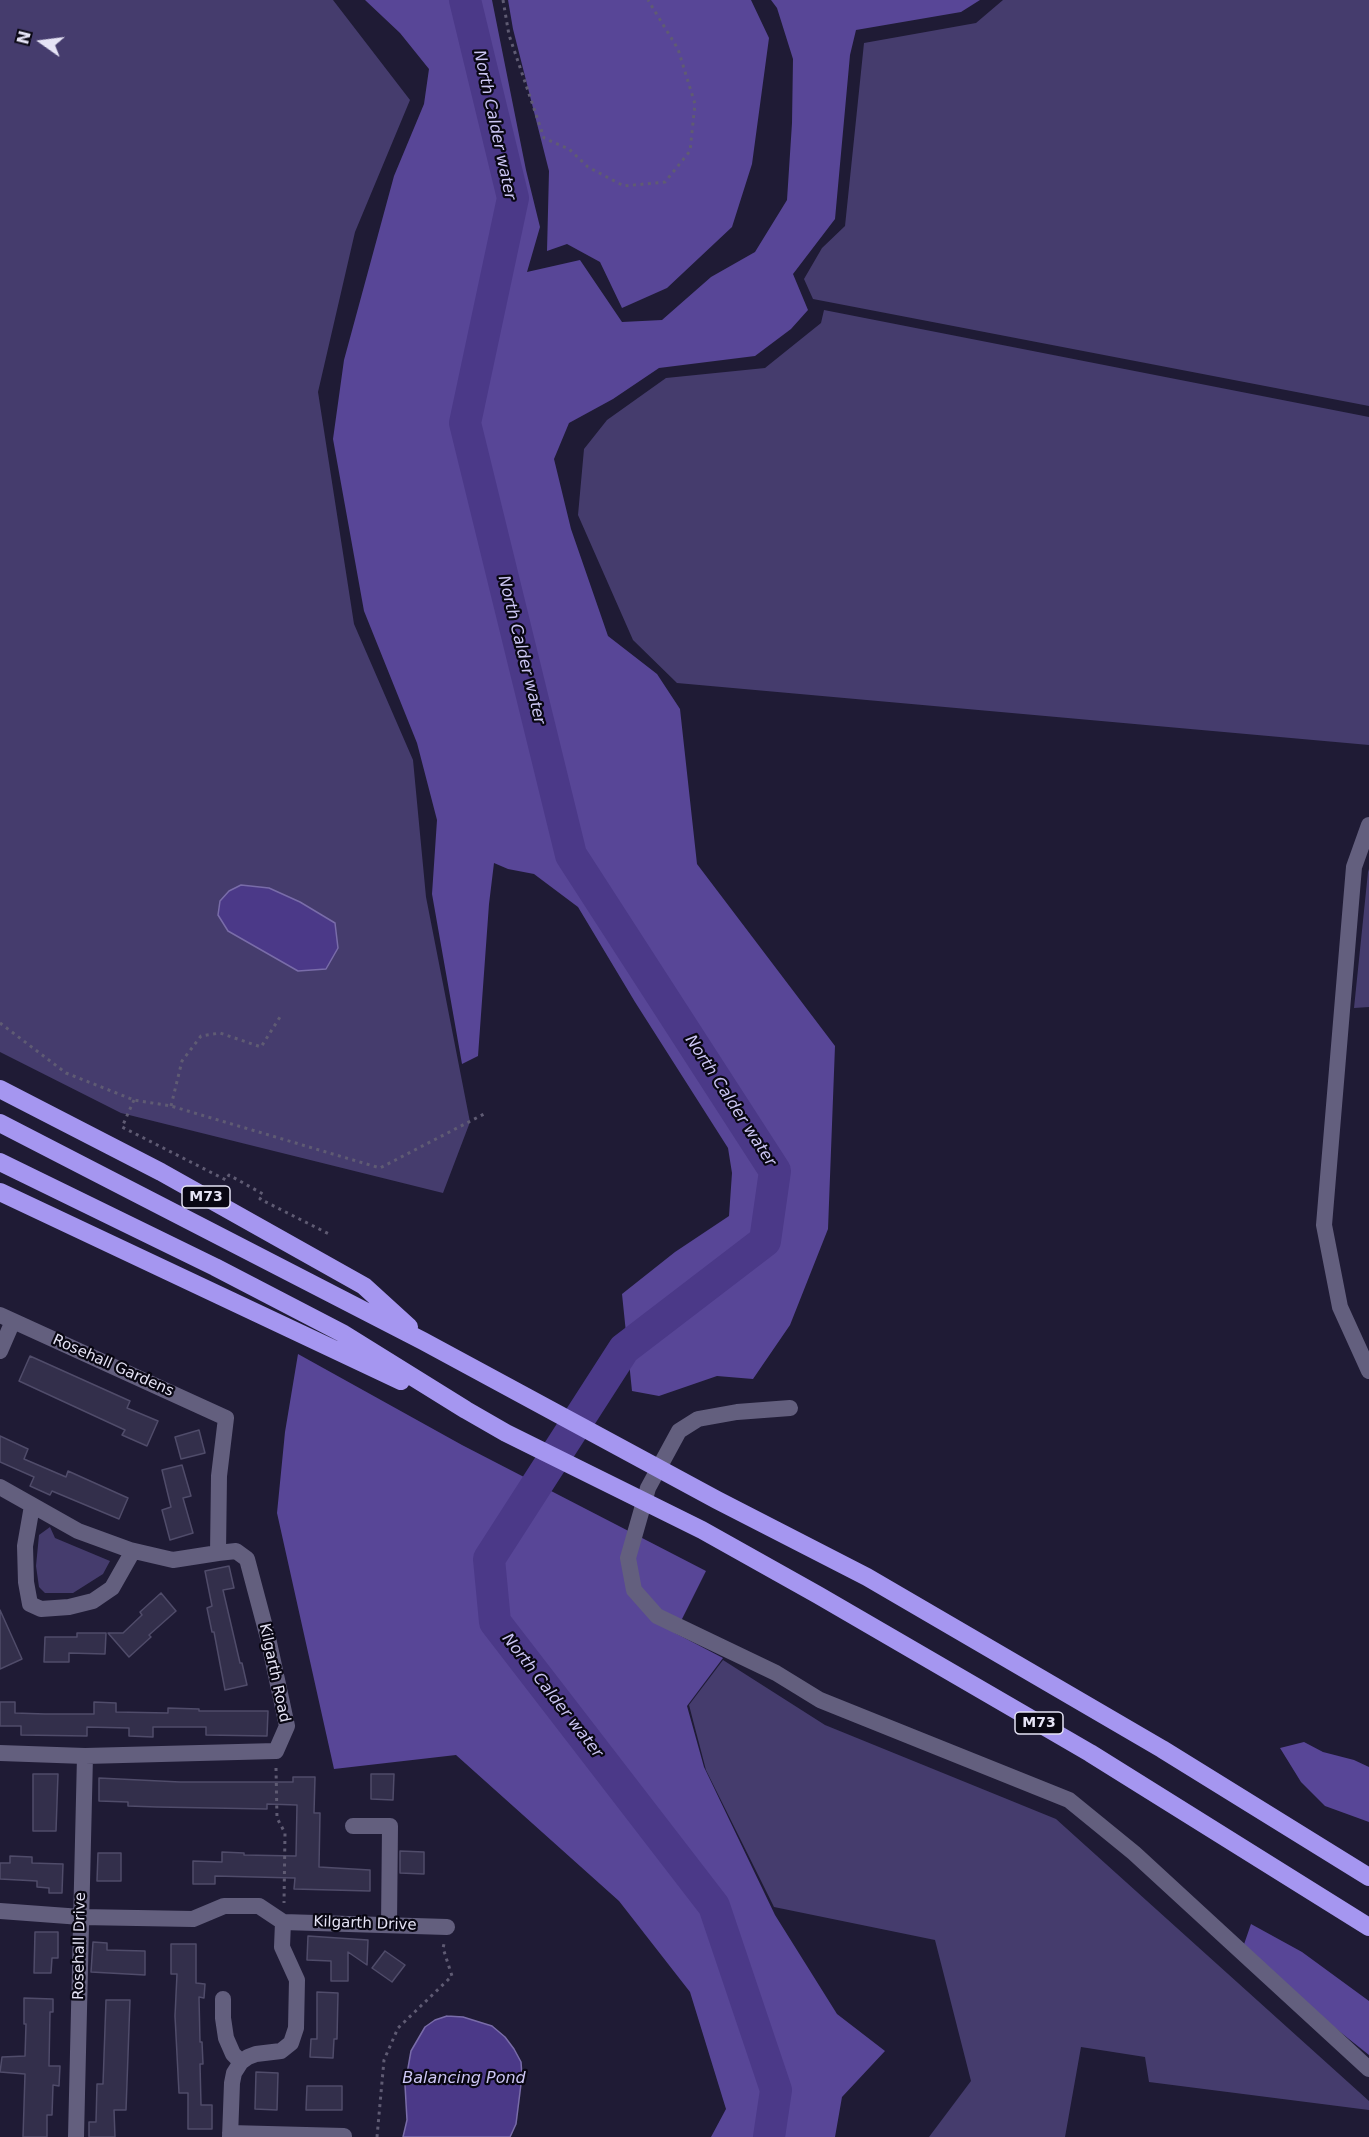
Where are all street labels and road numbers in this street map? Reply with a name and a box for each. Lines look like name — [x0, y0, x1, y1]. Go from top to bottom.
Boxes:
road number: M73 — [182, 1186, 230, 1208]
street label: Rosehall Gardens — [50, 1331, 176, 1401]
street label: Kilgarth Road — [255, 1622, 293, 1724]
road number: M73 — [1015, 1712, 1063, 1734]
street label: Rosehall Drive — [70, 1892, 90, 2000]
street label: Kilgarth Drive — [313, 1913, 417, 1935]

